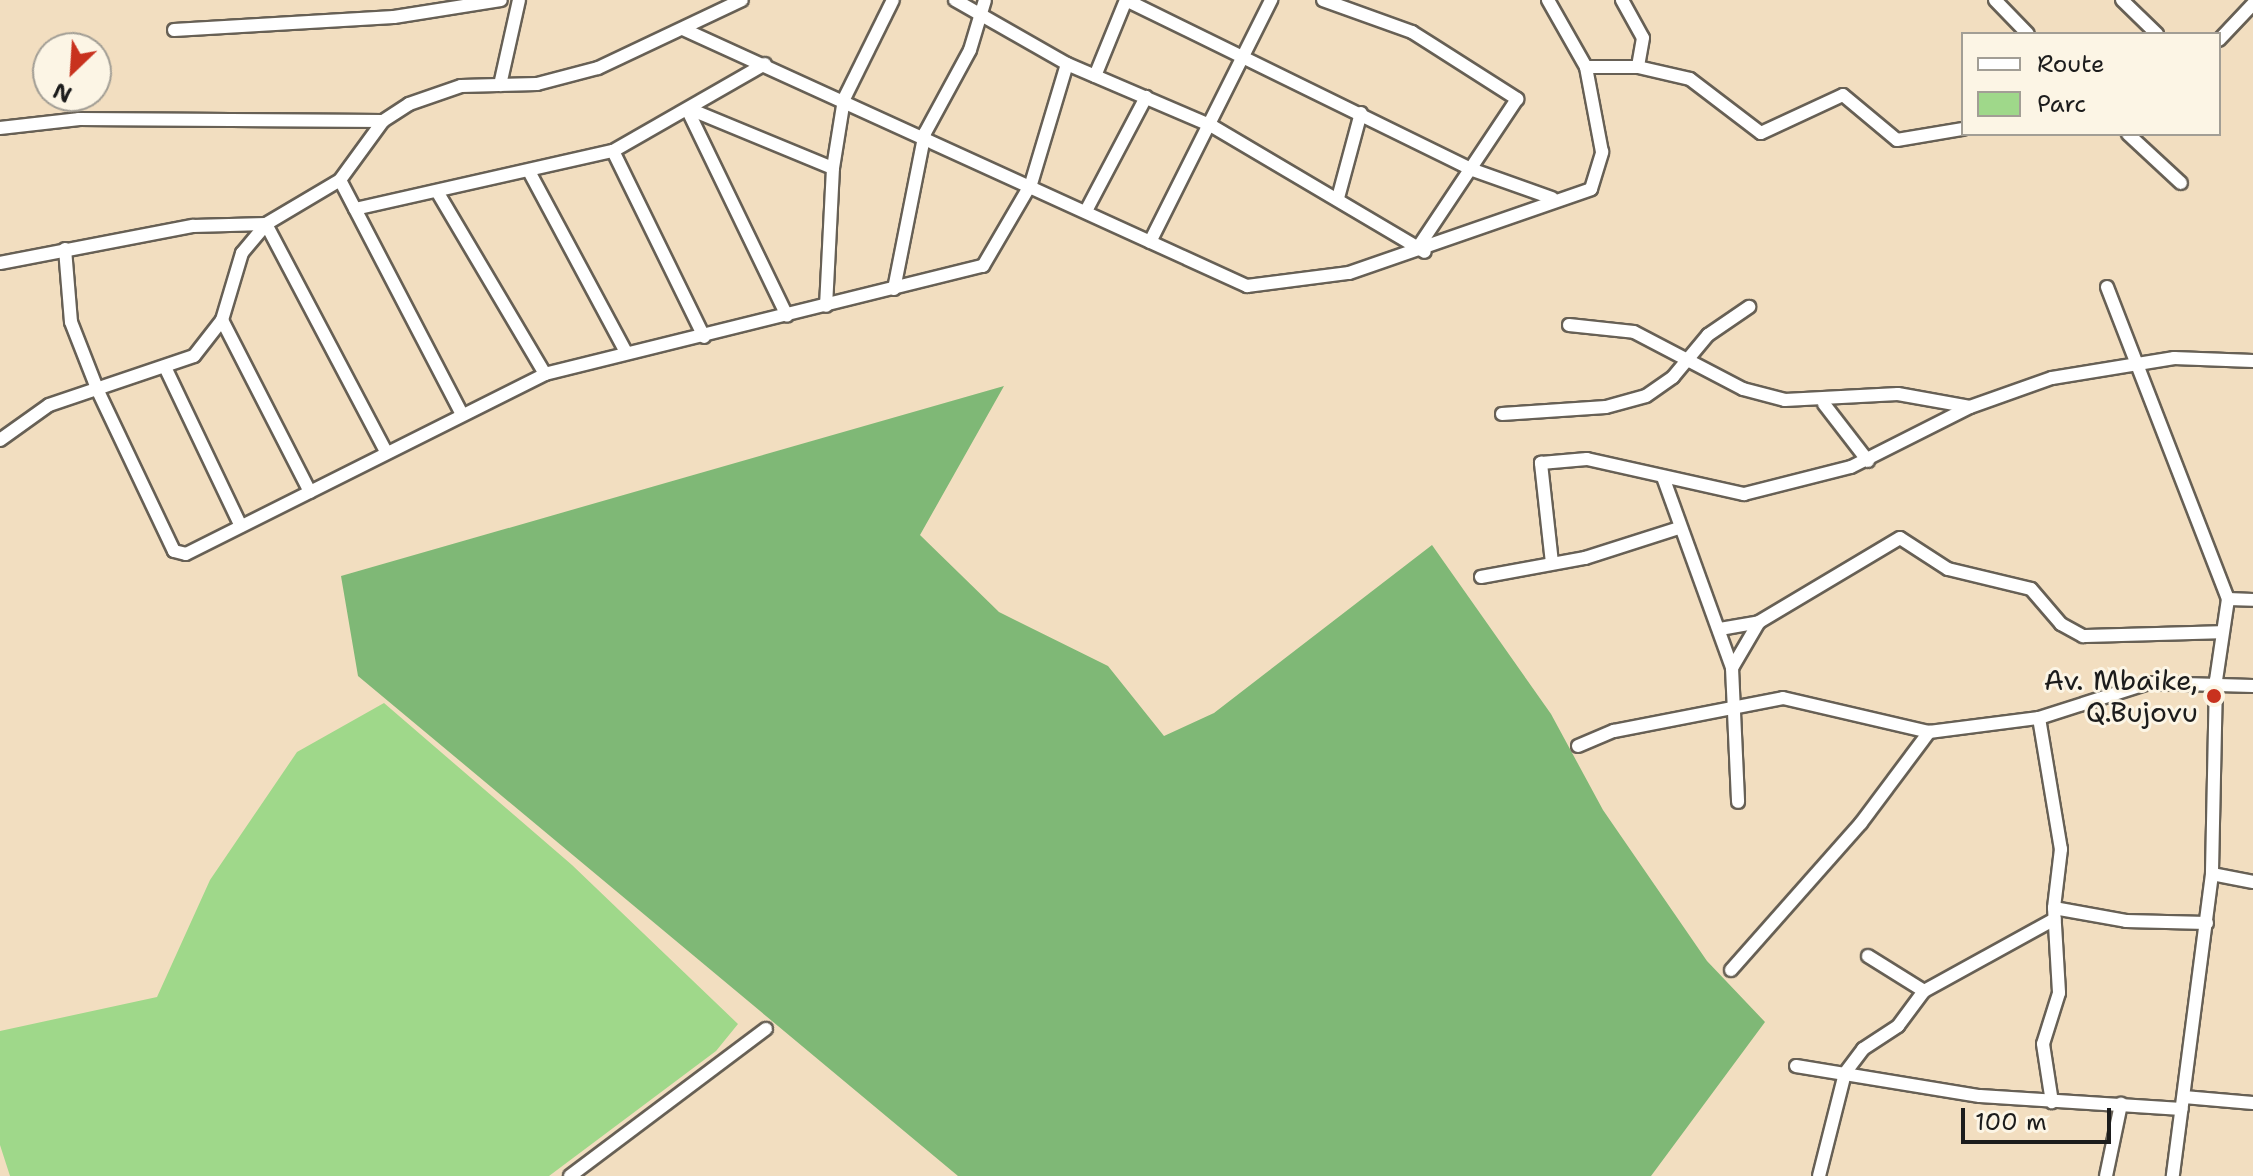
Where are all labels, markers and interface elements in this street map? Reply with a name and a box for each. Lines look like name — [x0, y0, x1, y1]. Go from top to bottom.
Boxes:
north arrow — [32, 32, 112, 112]
legend — [1961, 32, 2221, 136]
text: Route — [2037, 48, 2105, 80]
text: N — [48, 76, 77, 109]
text: Parc — [2037, 88, 2086, 120]
place label: Av. Mbaike, Q.Bujovu — [2044, 663, 2198, 729]
marker: Av. Mbaike, Q.Bujovu — [2205, 687, 2223, 705]
scale bar — [1965, 1092, 2115, 1142]
text: 100 m — [1975, 1106, 2047, 1138]

